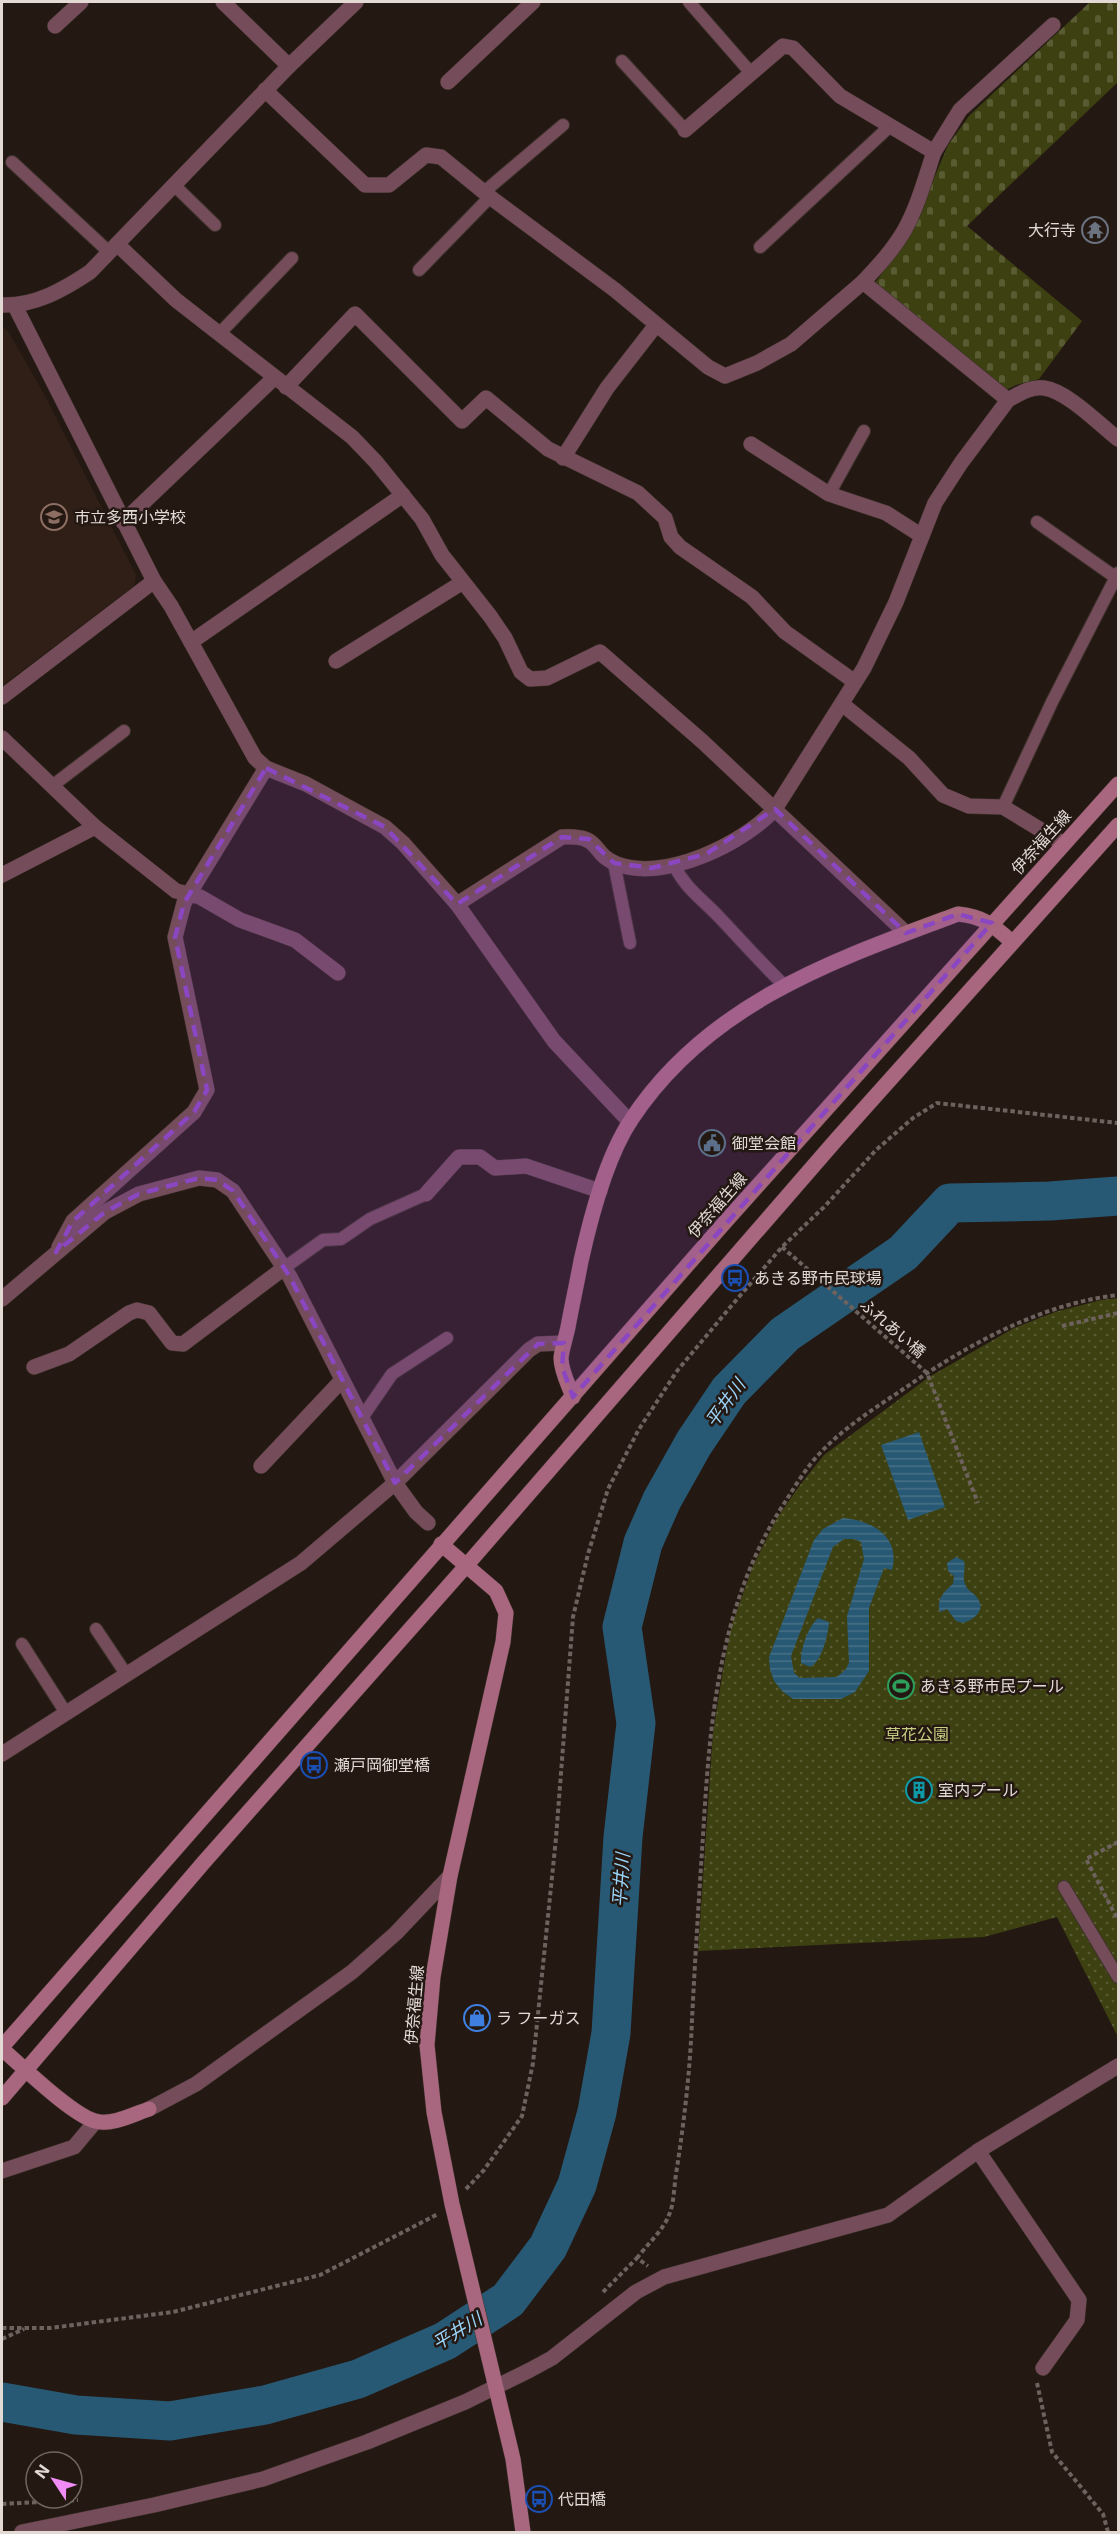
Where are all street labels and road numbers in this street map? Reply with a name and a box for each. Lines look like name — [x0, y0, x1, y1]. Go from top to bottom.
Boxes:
street label: 伊奈福生線 — [1007, 806, 1075, 878]
street label: 伊奈福生線 — [683, 1168, 751, 1242]
street label: ふれあい橋 — [856, 1294, 930, 1362]
street label: 伊奈福生線 — [401, 1964, 427, 2046]

